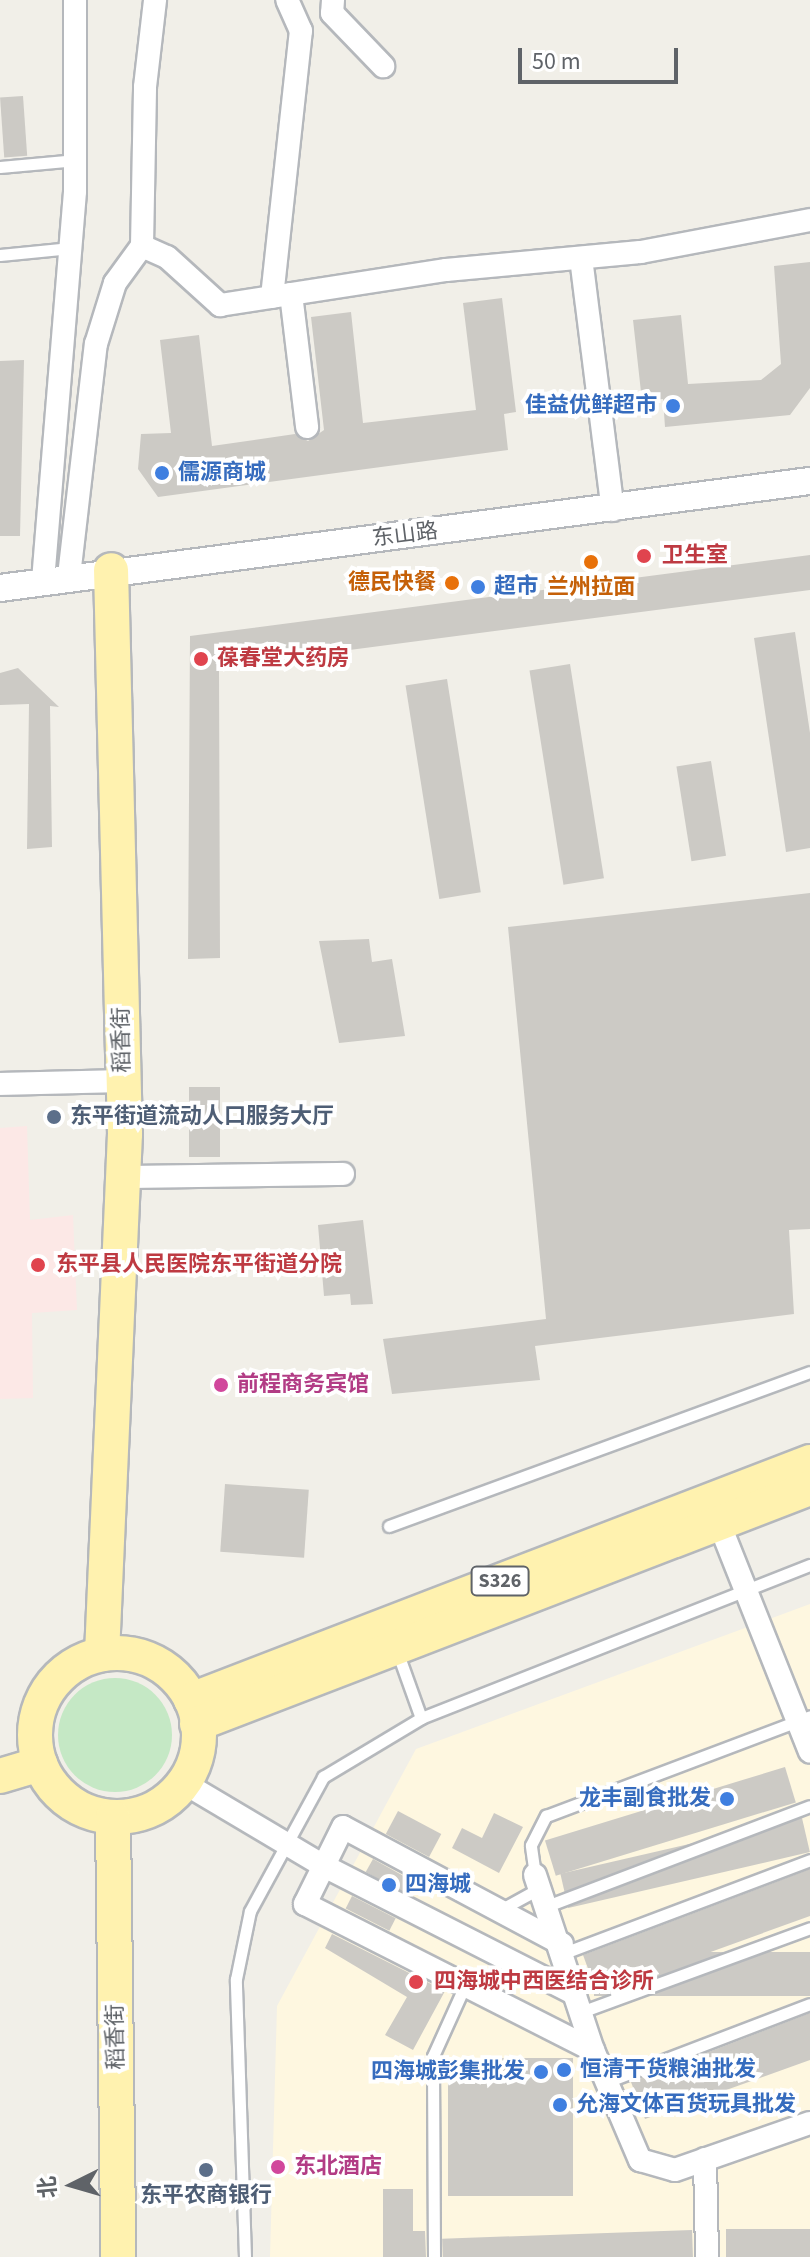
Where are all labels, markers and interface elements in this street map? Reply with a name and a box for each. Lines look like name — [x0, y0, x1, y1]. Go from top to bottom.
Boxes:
scale bar — [522, 32, 682, 82]
text: 50 m — [532, 44, 581, 79]
place label: 佳益优鲜超市 — [525, 393, 657, 419]
marker: 佳益优鲜超市 — [664, 397, 682, 415]
place label: 儒源商城 — [178, 460, 266, 486]
marker: 儒源商城 — [153, 464, 171, 482]
street label: 东山路 — [371, 518, 439, 552]
place label: 卫生室 — [662, 543, 728, 569]
marker: 卫生室 — [633, 545, 655, 567]
marker: 兰州拉面 — [582, 553, 600, 571]
place label: 德民快餐 — [348, 570, 436, 596]
marker: 德民快餐 — [443, 574, 461, 592]
place label: 超市 — [494, 574, 538, 600]
place label: 兰州拉面 — [547, 575, 635, 601]
marker: 超市 — [469, 578, 487, 596]
place label: 葆春堂大药房 — [217, 646, 349, 672]
marker: 葆春堂大药房 — [192, 650, 210, 668]
street label: 稻香街 — [108, 1007, 136, 1073]
place label: 东平街道流动人口服务大厅 — [70, 1104, 334, 1130]
marker: 东平街道流动人口服务大厅 — [45, 1108, 63, 1126]
place label: 东平县人民医院东平街道分院 — [56, 1252, 342, 1278]
marker: 东平县人民医院东平街道分院 — [27, 1254, 49, 1276]
place label: 前程商务宾馆 — [237, 1372, 369, 1398]
marker: 前程商务宾馆 — [212, 1376, 230, 1394]
road number: S326 — [470, 1565, 530, 1597]
place label: 龙丰副食批发 — [579, 1786, 711, 1812]
marker: 龙丰副食批发 — [718, 1790, 736, 1808]
place label: 四海城 — [405, 1872, 471, 1898]
marker: 四海城 — [380, 1876, 398, 1894]
place label: 四海城中西医结合诊所 — [434, 1969, 654, 1995]
marker: 四海城中西医结合诊所 — [405, 1971, 427, 1993]
street label: 稻香街 — [102, 2004, 130, 2070]
place label: 恒清干货粮油批发 — [580, 2057, 756, 2083]
place label: 四海城彭集批发 — [371, 2059, 525, 2085]
marker: 恒清干货粮油批发 — [555, 2061, 573, 2079]
marker: 四海城彭集批发 — [532, 2063, 550, 2081]
place label: 允海文体百货玩具批发 — [576, 2092, 796, 2118]
marker: 允海文体百货玩具批发 — [551, 2096, 569, 2114]
north arrow — [32, 2145, 112, 2225]
place label: 东北酒店 — [294, 2154, 382, 2180]
marker: 东北酒店 — [269, 2158, 287, 2176]
marker: 东平农商银行 — [197, 2161, 215, 2179]
text: 北 — [31, 2175, 65, 2199]
place label: 东平农商银行 — [140, 2183, 272, 2209]

